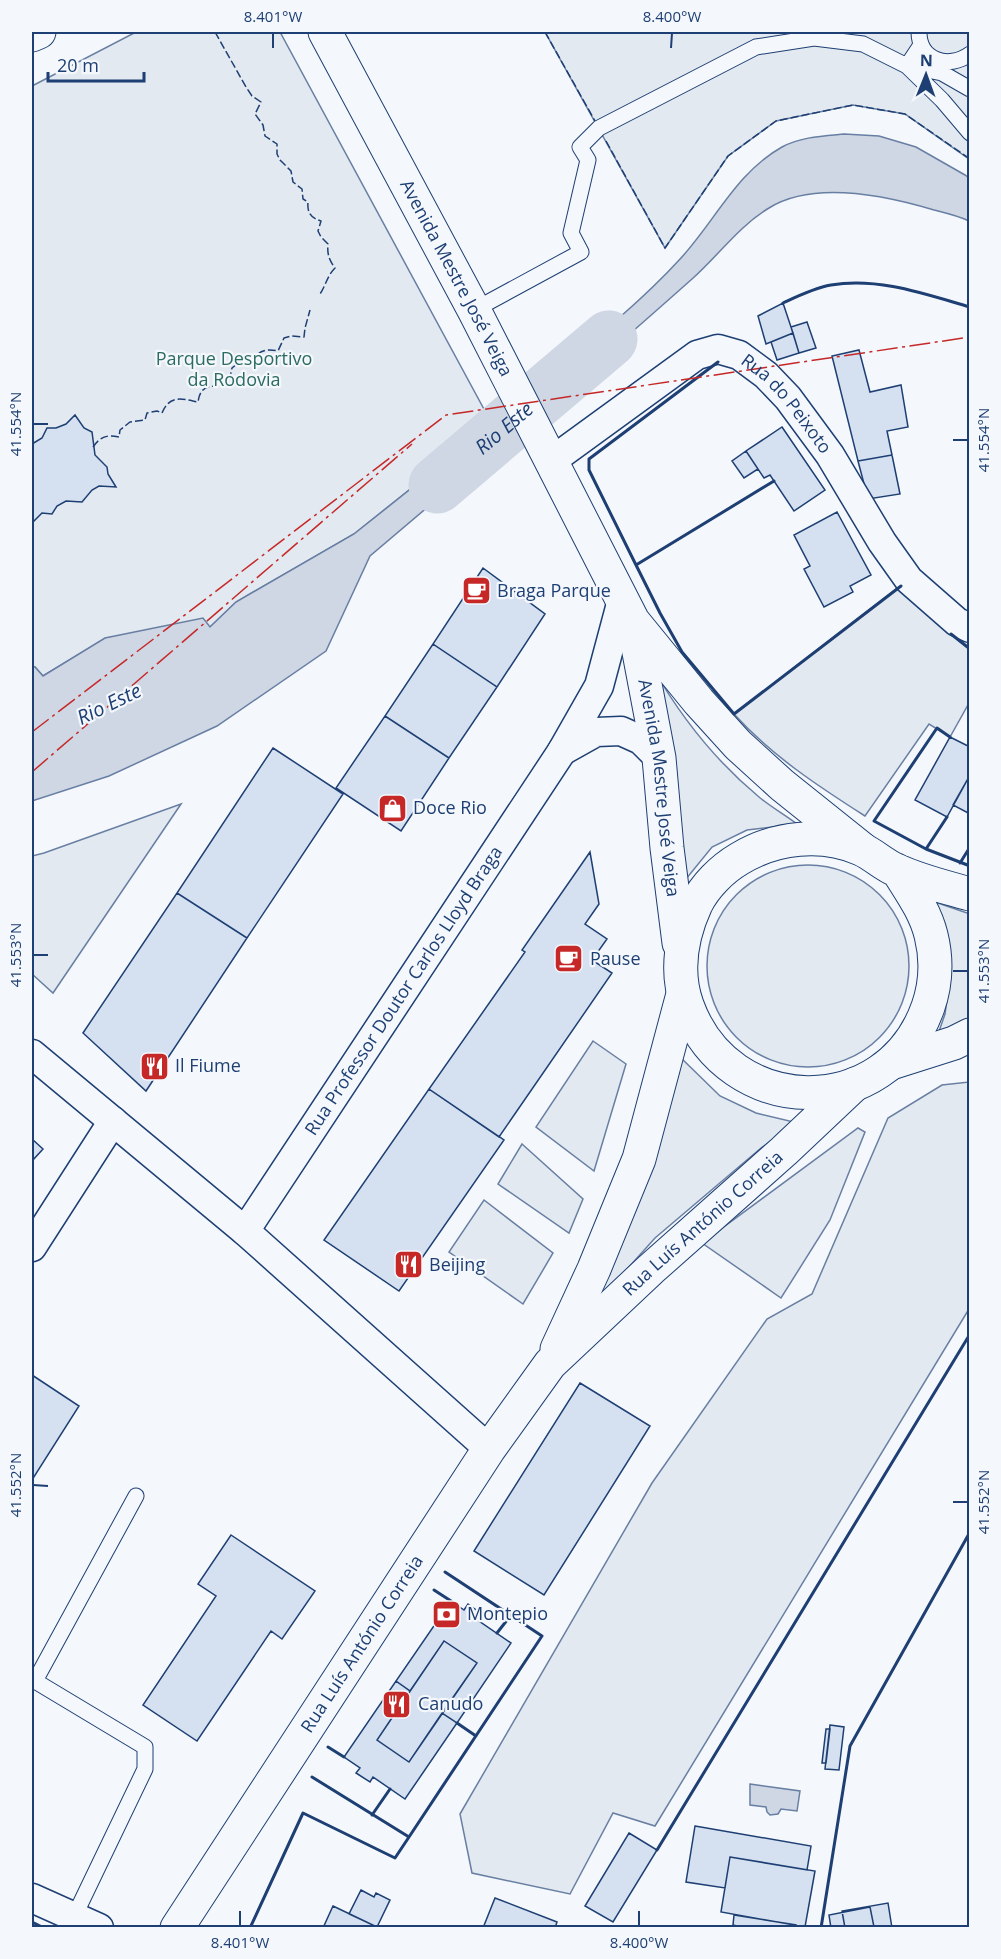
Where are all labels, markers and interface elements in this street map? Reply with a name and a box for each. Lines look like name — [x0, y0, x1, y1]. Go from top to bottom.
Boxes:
text: 8.401°W — [244, 6, 302, 26]
text: 8.400°W — [643, 6, 701, 26]
scale bar — [48, 45, 144, 83]
north arrow — [896, 45, 956, 105]
text: N — [920, 49, 933, 71]
text: 20 m — [57, 53, 99, 77]
street label: Avenida Mestre José Veiga — [395, 175, 519, 380]
park label: Parque Desportivo da Rodovia — [156, 346, 312, 391]
street label: Rua do Peixoto — [737, 348, 838, 458]
text: 41.554°N — [5, 392, 25, 456]
water label: Rio Este — [469, 395, 539, 460]
text: 41.554°N — [973, 408, 993, 472]
cafe icon: Braga Parque — [460, 575, 492, 607]
place label: Braga Parque — [497, 578, 611, 602]
water label: Rio Este — [72, 676, 145, 731]
street label: Avenida Mestre José Veiga — [633, 677, 686, 898]
shop icon: Doce Rio — [376, 792, 408, 824]
place label: Doce Rio — [413, 795, 487, 819]
street label: Rua Professor Doutor Carlos Lloyd Braga — [299, 841, 507, 1139]
text: 41.553°N — [5, 923, 25, 987]
text: 41.553°N — [973, 939, 993, 1003]
cafe icon: Pause — [553, 943, 585, 975]
place label: Pause — [590, 946, 641, 970]
restaurant icon: Il Fiume — [138, 1050, 170, 1082]
place label: Il Fiume — [175, 1053, 241, 1077]
street label: Rua Luís António Correia — [617, 1145, 788, 1301]
restaurant icon: Beijing — [392, 1249, 424, 1281]
place label: Beijing — [429, 1252, 485, 1276]
text: 41.552°N — [5, 1453, 25, 1517]
text: 41.552°N — [973, 1470, 993, 1534]
street label: Rua Luís António Correia — [295, 1550, 428, 1737]
bank icon: Montepio — [430, 1598, 462, 1630]
place label: Montepio — [467, 1601, 548, 1625]
restaurant icon: Canudo — [381, 1688, 413, 1720]
place label: Canudo — [418, 1691, 483, 1715]
text: 8.401°W — [211, 1932, 269, 1952]
text: 8.400°W — [610, 1932, 668, 1952]

